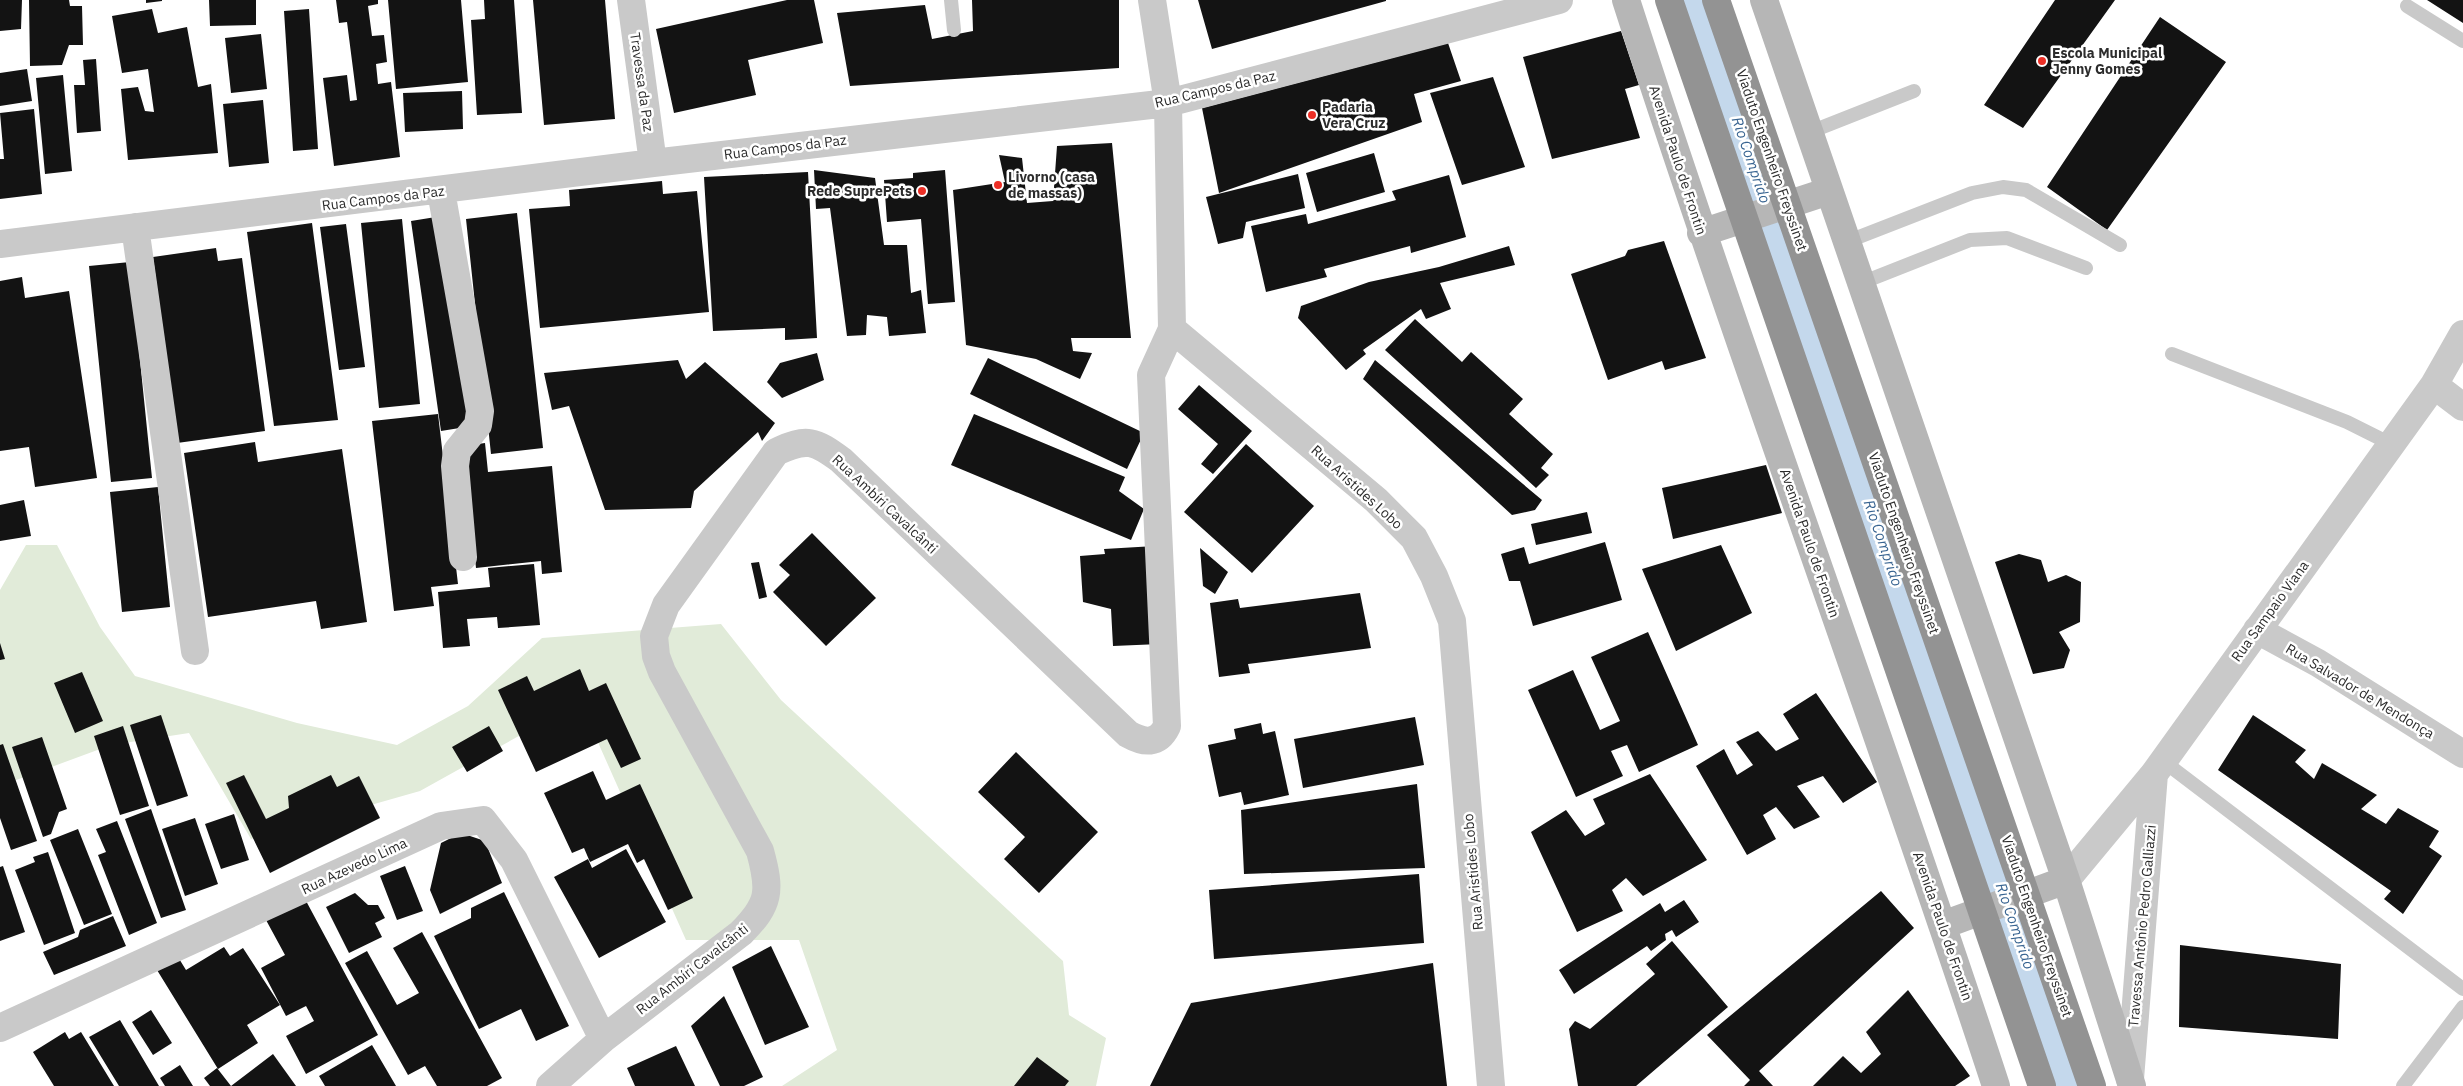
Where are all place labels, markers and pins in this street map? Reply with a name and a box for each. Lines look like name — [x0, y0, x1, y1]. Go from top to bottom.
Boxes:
place label: Escola Municipal Jenny Gomes — [2052, 44, 2162, 78]
marker: Escola Municipal Jenny Gomes — [2036, 55, 2048, 67]
place label: Padaria Vera Cruz — [1322, 98, 1386, 132]
marker: Padaria Vera Cruz — [1306, 109, 1318, 121]
place label: Livorno (casa de massas) — [1008, 168, 1095, 202]
marker: Livorno (casa de massas) — [992, 179, 1004, 191]
place label: Rede SuprePets — [807, 182, 912, 200]
marker: Rede SuprePets — [916, 185, 928, 197]

